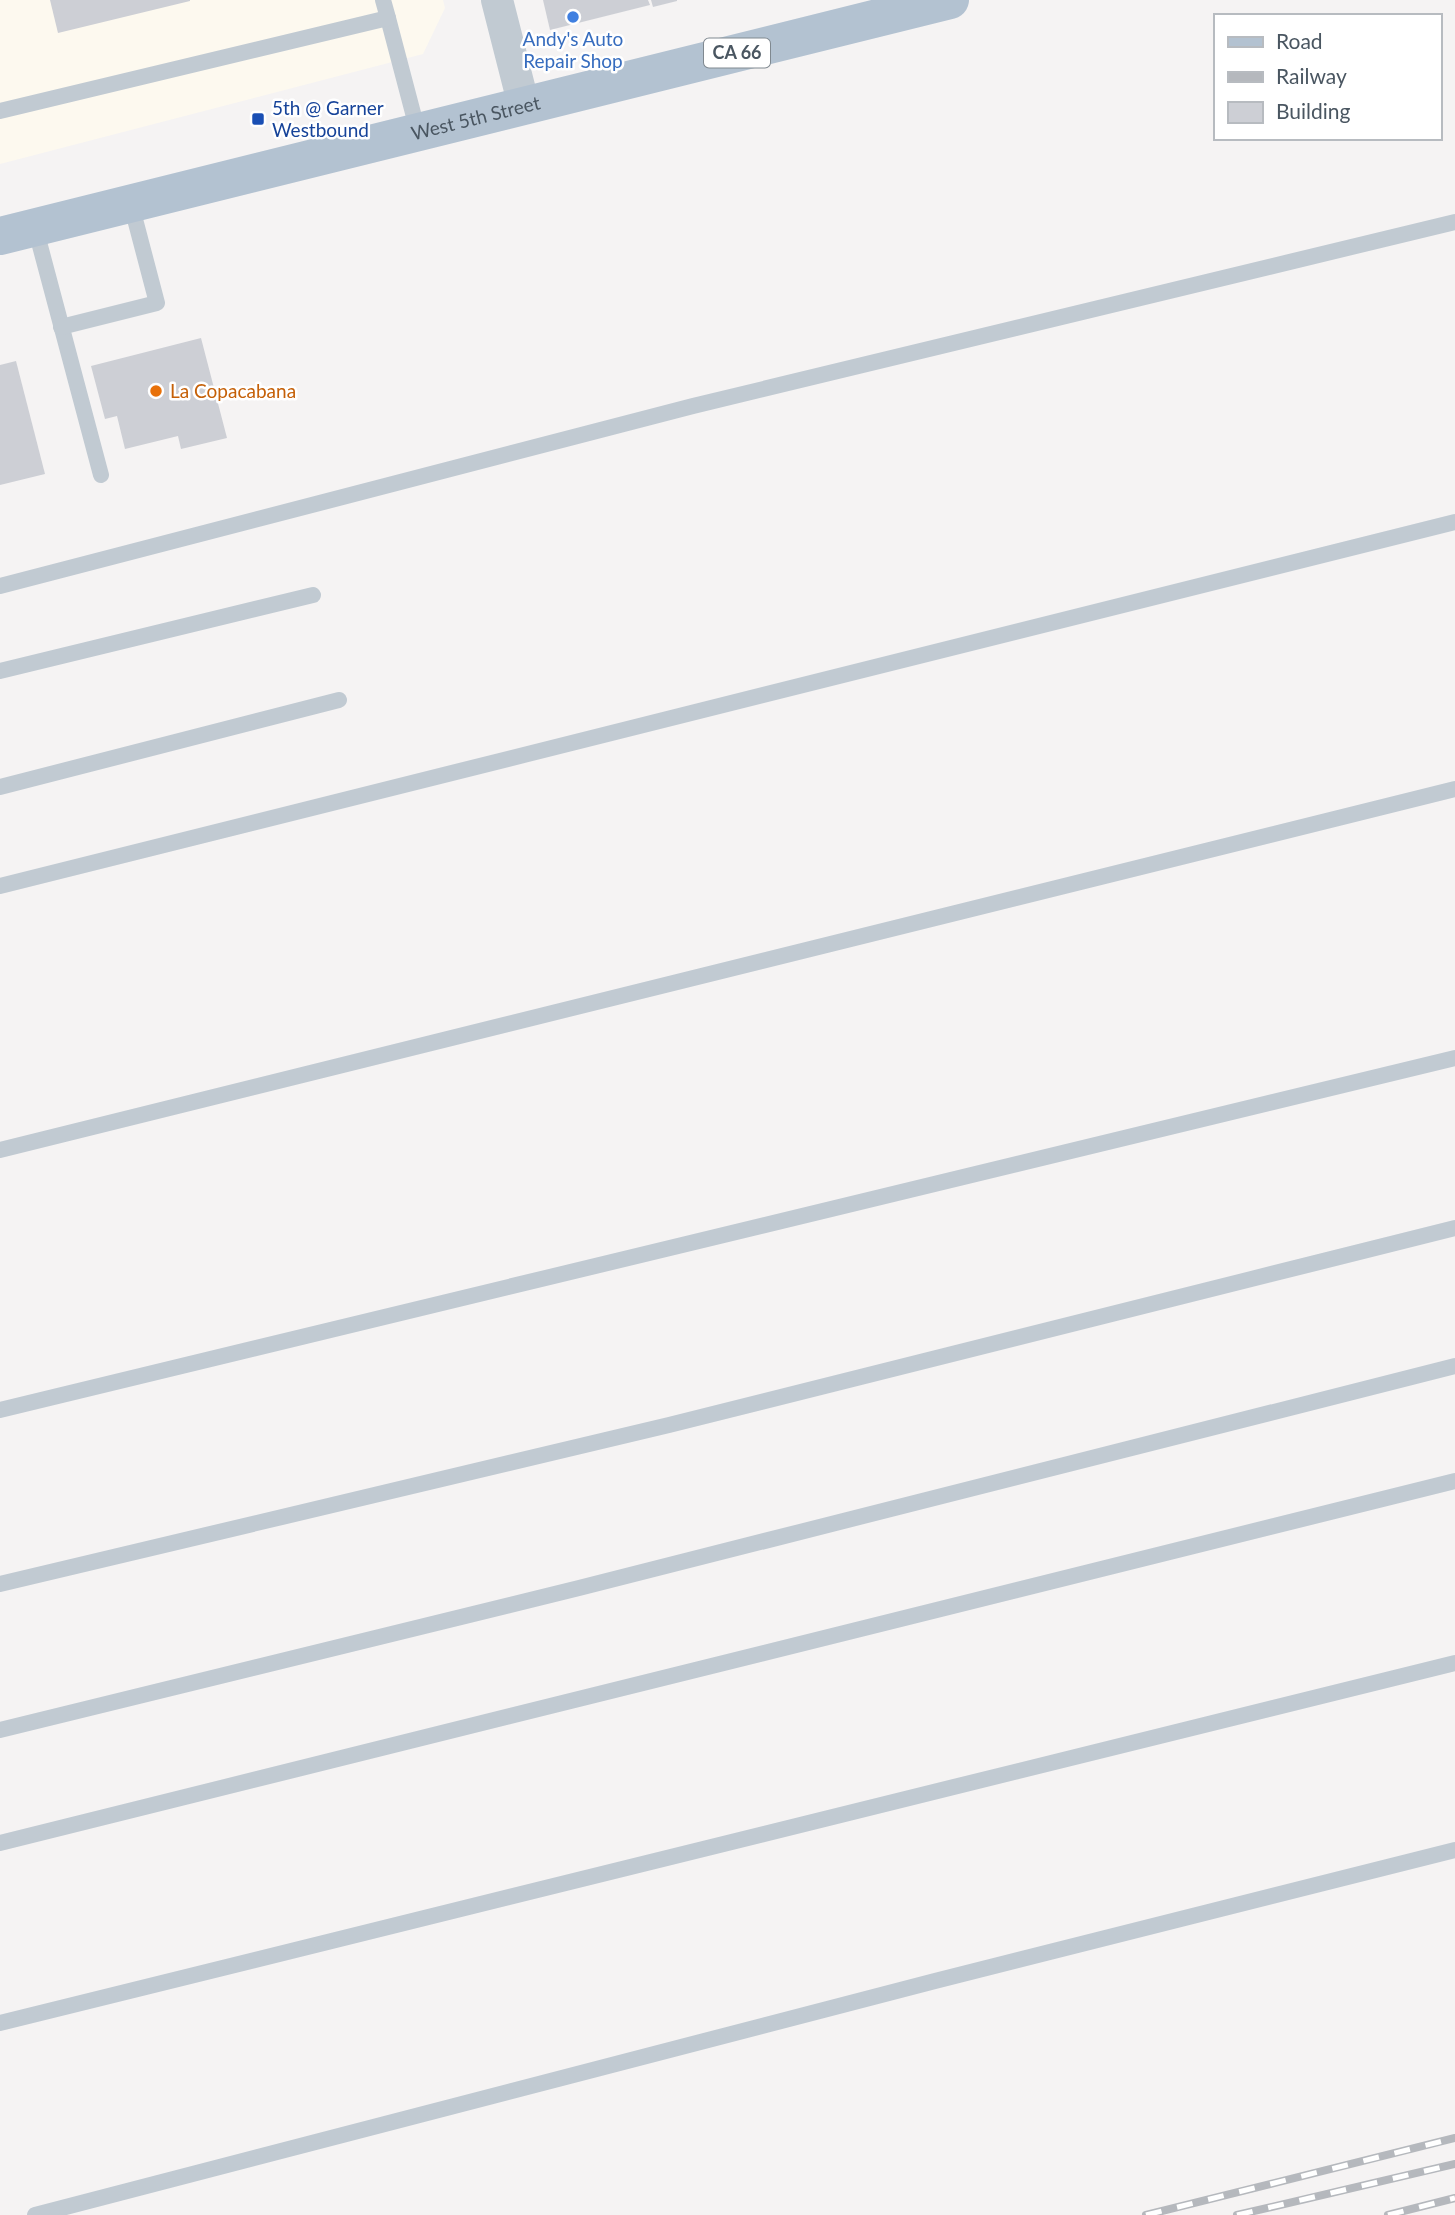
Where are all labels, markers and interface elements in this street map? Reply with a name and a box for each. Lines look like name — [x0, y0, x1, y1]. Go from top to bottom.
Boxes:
marker: Andy's Auto Repair Shop — [565, 9, 581, 25]
legend — [1214, 14, 1441, 140]
place label: Andy's Auto Repair Shop — [523, 27, 623, 72]
text: Road — [1276, 28, 1323, 53]
road number: CA 66 — [704, 38, 770, 68]
text: Railway — [1276, 63, 1347, 88]
street label: West 5th Street — [409, 90, 542, 144]
place label: 5th @ Garner Westbound — [272, 96, 384, 141]
text: Building — [1276, 98, 1351, 123]
marker: 5th @ Garner Westbound — [250, 111, 266, 127]
place label: La Copacabana — [170, 379, 296, 402]
marker: La Copacabana — [148, 383, 164, 399]

